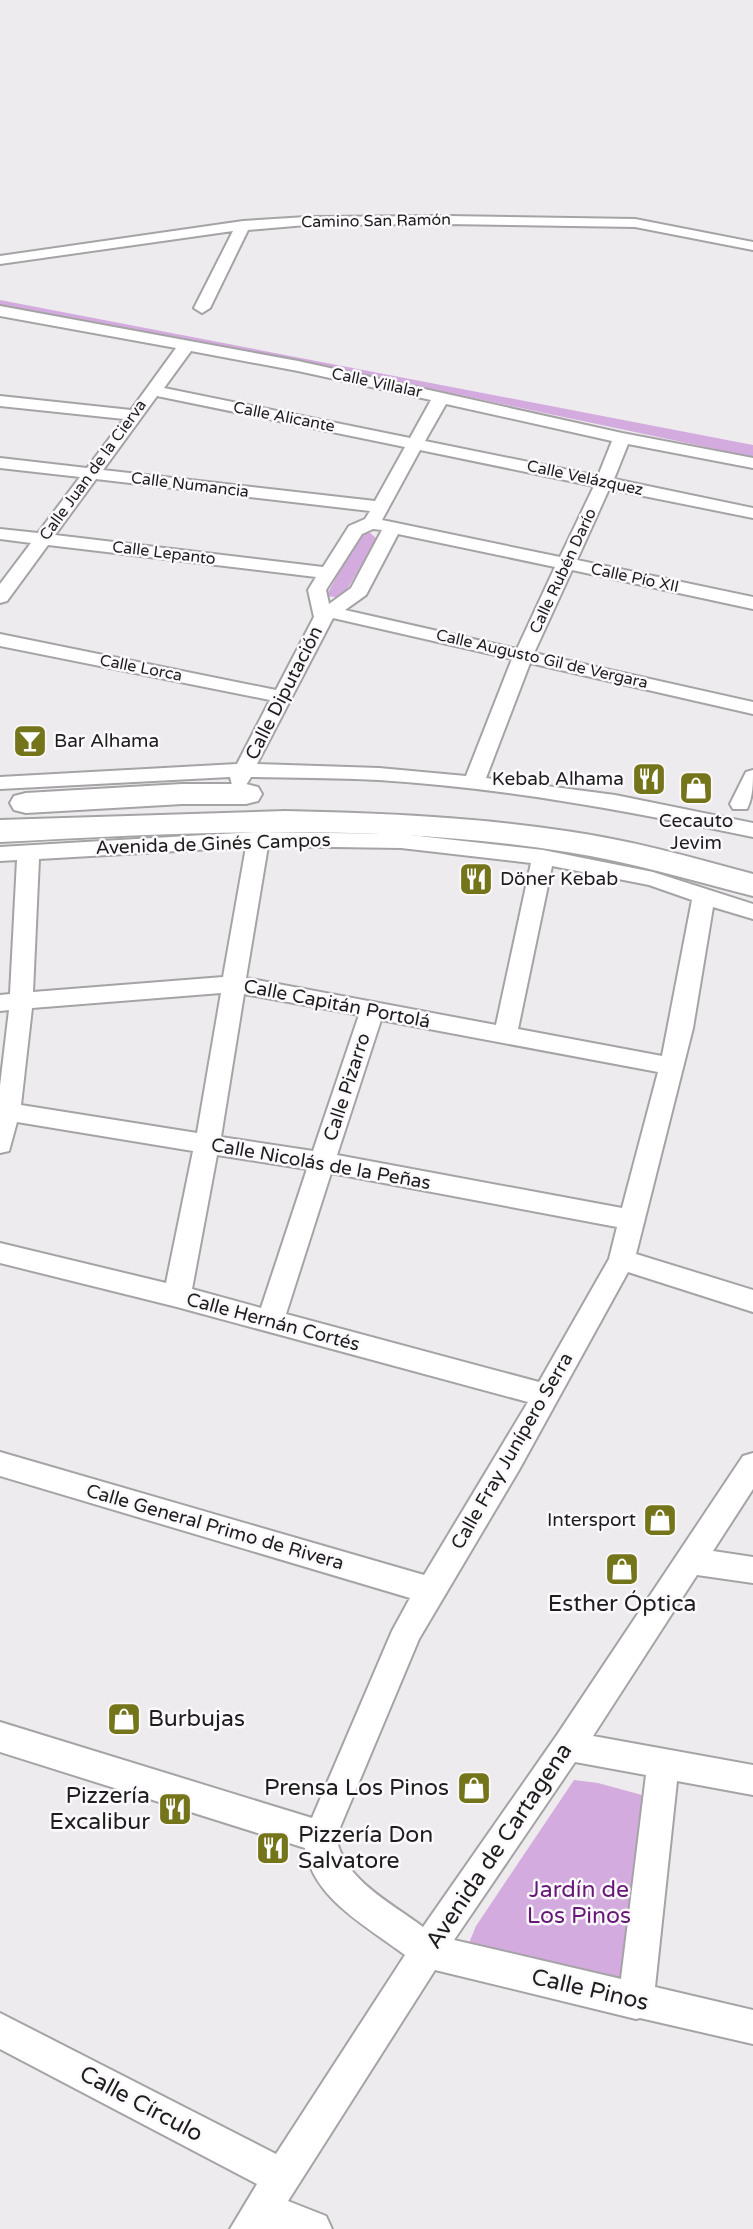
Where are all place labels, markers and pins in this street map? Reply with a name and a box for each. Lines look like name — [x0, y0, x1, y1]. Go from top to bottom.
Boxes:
bar icon: Bar Alhama — [11, 722, 49, 760]
place label: Bar Alhama — [54, 730, 159, 752]
restaurant icon: Kebab Alhama — [630, 760, 668, 798]
place label: Kebab Alhama — [492, 768, 624, 790]
shop icon: Cecauto Jevim — [677, 769, 715, 807]
place label: Cecauto Jevim — [659, 810, 733, 854]
restaurant icon: Döner Kebab — [457, 860, 495, 898]
place label: Döner Kebab — [500, 868, 618, 890]
shop icon: Intersport — [641, 1501, 679, 1539]
place label: Intersport — [547, 1509, 636, 1531]
shop icon: Esther Óptica — [603, 1550, 641, 1588]
place label: Esther Óptica — [548, 1590, 696, 1618]
shop icon: Burbujas — [105, 1700, 143, 1738]
place label: Burbujas — [148, 1705, 245, 1733]
shop icon: Prensa Los Pinos — [455, 1769, 493, 1807]
place label: Prensa Los Pinos — [264, 1774, 449, 1802]
place label: Pizzería Excalibur — [49, 1782, 150, 1836]
restaurant icon: Pizzería Excalibur — [156, 1790, 194, 1828]
place label: Pizzería Don Salvatore — [298, 1821, 433, 1875]
restaurant icon: Pizzería Don Salvatore — [254, 1829, 292, 1867]

